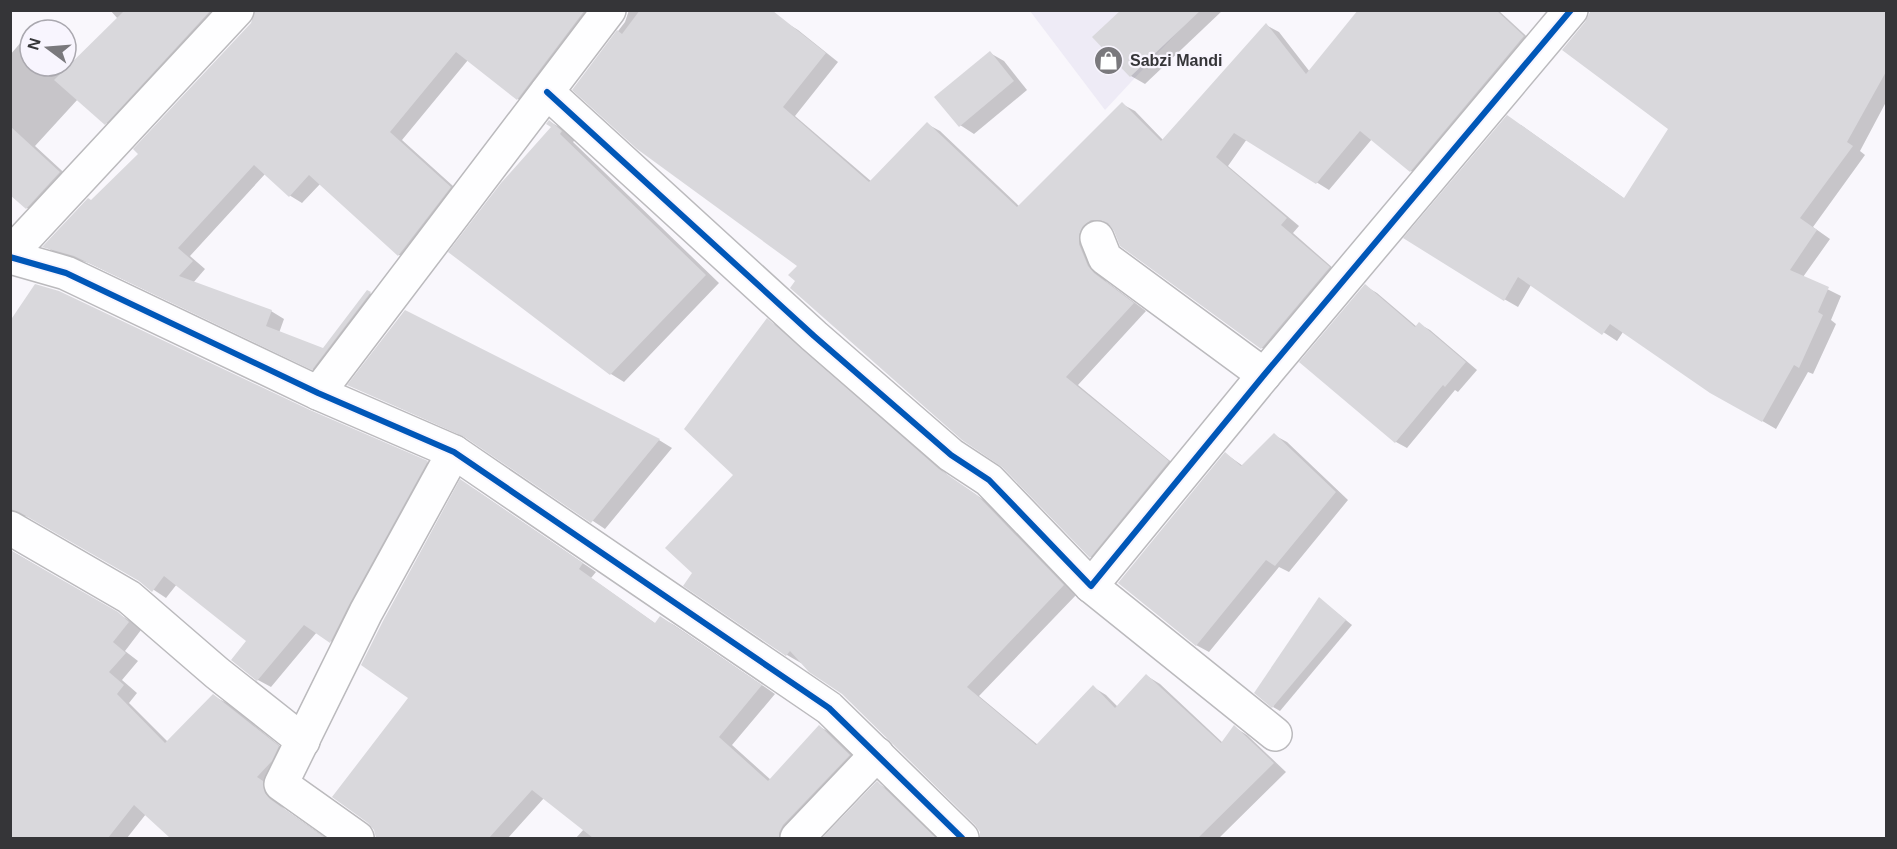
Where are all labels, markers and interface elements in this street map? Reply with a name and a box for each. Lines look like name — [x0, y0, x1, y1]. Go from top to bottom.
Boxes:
north arrow — [18, 18, 78, 78]
text: N — [24, 36, 44, 52]
shop icon: Sabzi Mandi — [1093, 44, 1125, 76]
place label: Sabzi Mandi — [1130, 52, 1222, 69]

